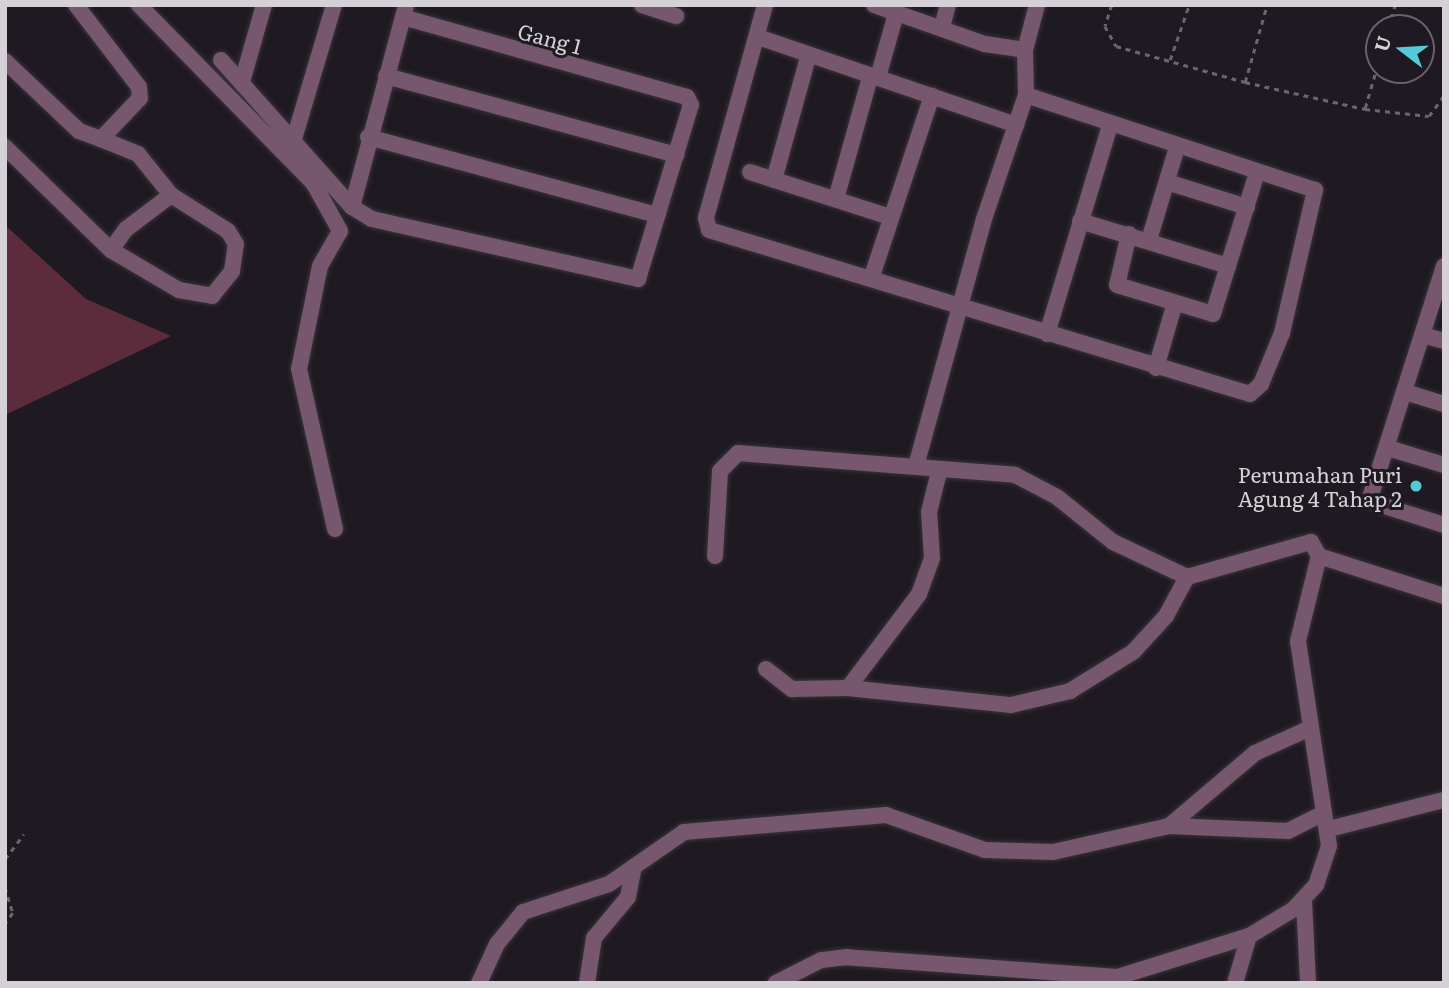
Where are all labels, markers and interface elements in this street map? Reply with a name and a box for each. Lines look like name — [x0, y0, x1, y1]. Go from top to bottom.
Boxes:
north arrow — [1365, 14, 1435, 84]
street label: Gang 1 — [515, 17, 585, 59]
text: U — [1366, 32, 1397, 55]
place label: Perumahan Puri Agung 4 Tahap 2 — [1238, 461, 1402, 511]
marker: Perumahan Puri Agung 4 Tahap 2 — [1408, 478, 1424, 494]

